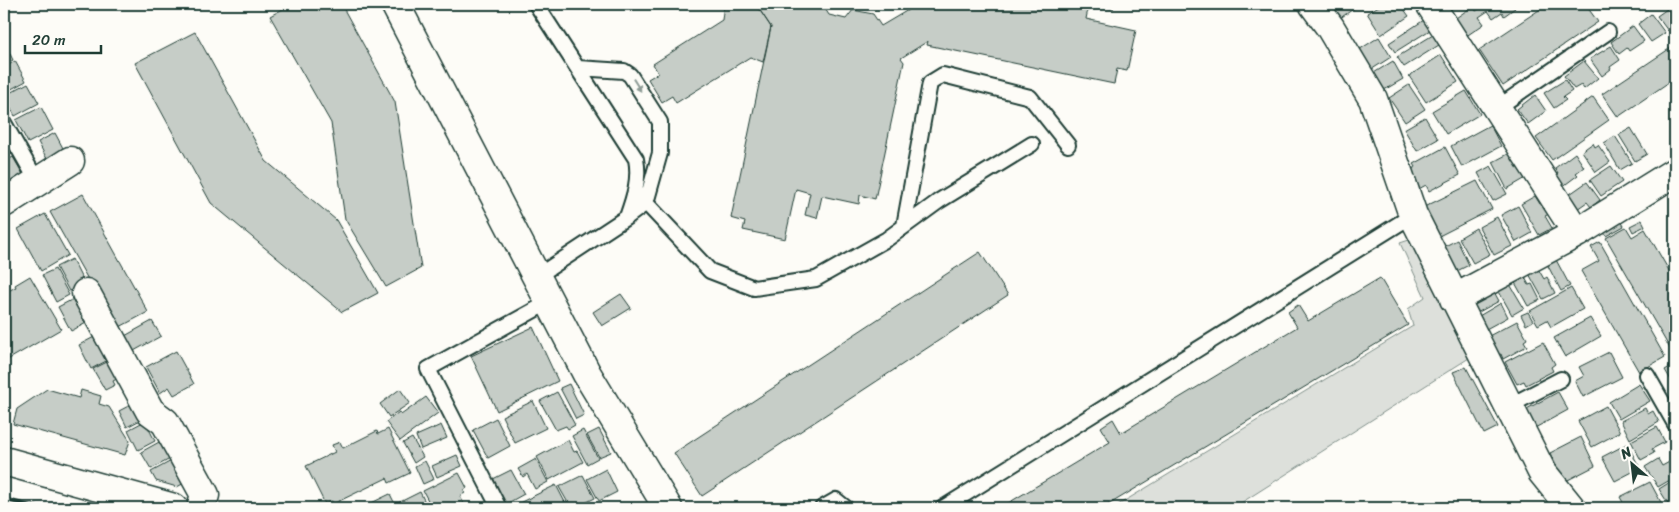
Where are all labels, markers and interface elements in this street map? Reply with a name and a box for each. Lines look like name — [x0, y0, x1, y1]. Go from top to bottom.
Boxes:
scale bar — [25, 22, 101, 54]
text: 20 m — [32, 27, 66, 53]
one-way arrow — [632, 79, 642, 92]
north arrow — [1606, 440, 1656, 490]
text: N — [1615, 440, 1637, 467]

